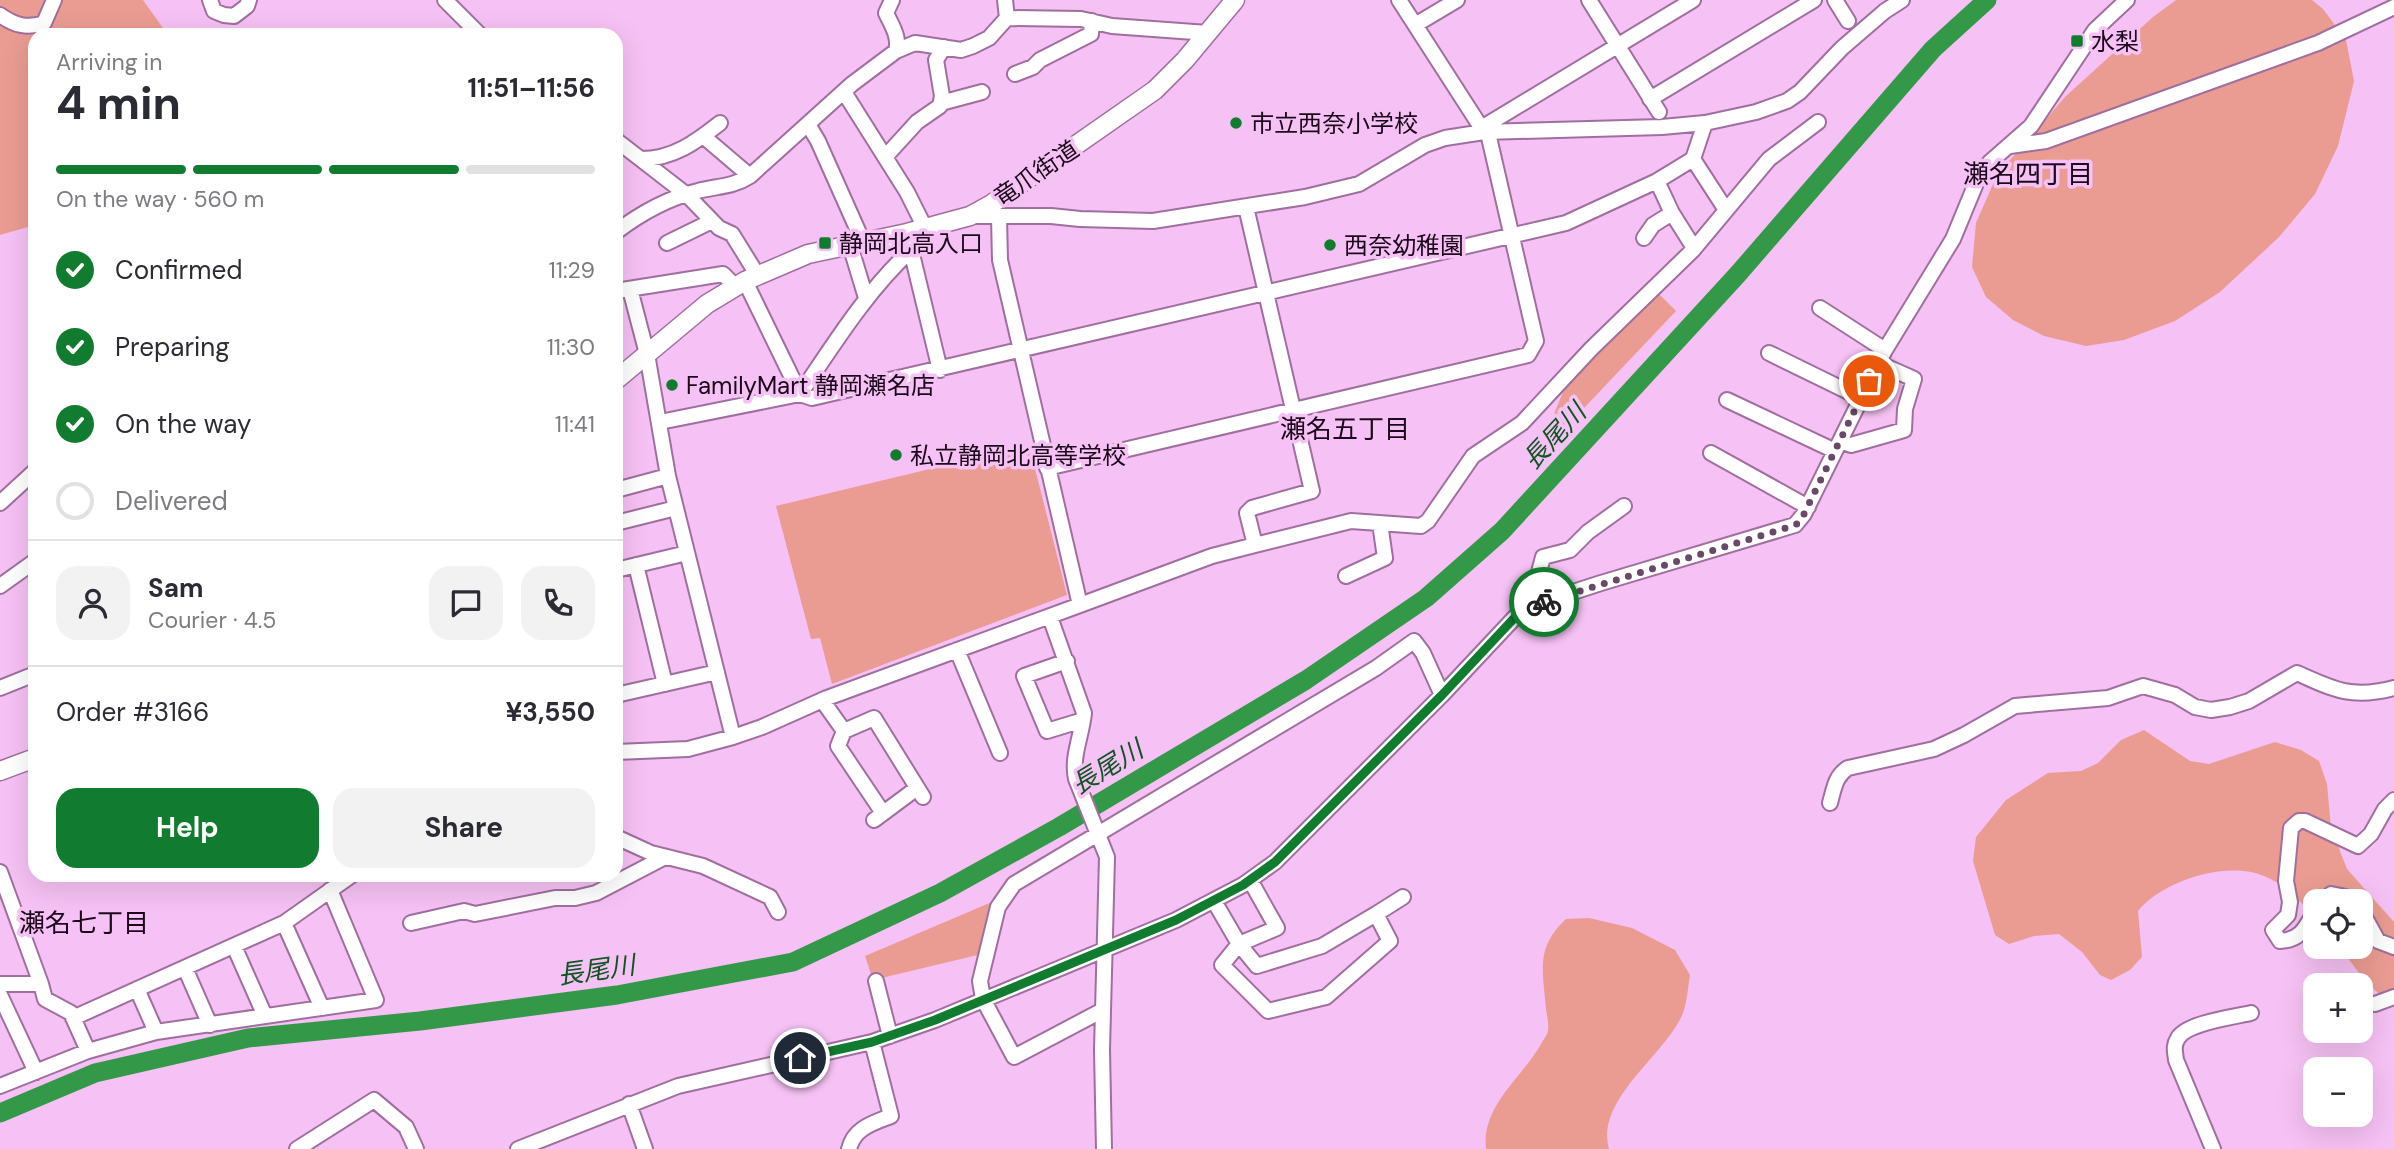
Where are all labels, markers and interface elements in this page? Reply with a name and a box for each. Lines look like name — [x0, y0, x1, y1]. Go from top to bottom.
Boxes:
place label: 水梨 — [2091, 26, 2139, 57]
marker: 水梨 — [2069, 33, 2085, 49]
text: Arriving in — [56, 47, 162, 77]
text: 11:51–11:56 — [468, 71, 595, 105]
text: 4 min — [56, 73, 181, 133]
place label: 市立西奈小学校 — [1250, 108, 1418, 139]
marker: 市立西奈小学校 — [1228, 115, 1244, 131]
street label: 竜爪街道 — [988, 133, 1084, 213]
district label: 瀬名四丁目 — [1963, 157, 2093, 191]
text: On the way · 560 m — [56, 184, 264, 214]
place label: 静岡北高入口 — [839, 228, 983, 259]
place label: 西奈幼稚園 — [1344, 230, 1464, 261]
marker: 静岡北高入口 — [817, 235, 833, 251]
marker: 西奈幼稚園 — [1322, 237, 1338, 253]
icon: check — [56, 251, 94, 289]
text: Confirmed — [115, 253, 242, 287]
text: 11:29 — [549, 255, 595, 285]
icon: check — [56, 328, 94, 366]
text: Preparing — [115, 330, 230, 364]
text: 11:30 — [547, 332, 595, 362]
pin — [1839, 351, 1899, 411]
icon: bag — [1850, 362, 1888, 400]
place label: FamilyMart 静岡瀬名店 — [686, 370, 935, 401]
marker: FamilyMart 静岡瀬名店 — [664, 377, 680, 393]
water label: 長尾川 — [1515, 394, 1595, 476]
icon: check — [56, 405, 94, 443]
text: On the way — [115, 407, 251, 441]
text: 11:41 — [555, 409, 595, 439]
district label: 瀬名五丁目 — [1280, 412, 1410, 446]
place label: 私立静岡北高等学校 — [910, 440, 1126, 471]
marker: 私立静岡北高等学校 — [888, 447, 904, 463]
text: Delivered — [115, 484, 228, 518]
button: person — [56, 566, 130, 640]
button: chat — [429, 566, 503, 640]
button: phone — [521, 566, 595, 640]
courier — [1509, 567, 1579, 637]
text: Sam — [148, 571, 203, 605]
icon: bike — [1525, 583, 1563, 621]
text: Courier · 4.5 — [148, 605, 276, 635]
text: Order #3166 — [56, 695, 209, 729]
text: ¥3,550 — [505, 695, 595, 729]
water label: 長尾川 — [1065, 731, 1152, 802]
button: Help — [56, 788, 319, 868]
button: Share — [333, 788, 595, 868]
map controls — [2303, 889, 2373, 1127]
button: locate — [2303, 889, 2373, 959]
district label: 瀬名七丁目 — [19, 906, 149, 940]
water label: 長尾川 — [555, 947, 640, 992]
button: + — [2303, 973, 2373, 1043]
pin — [770, 1028, 830, 1088]
icon: home — [781, 1039, 819, 1077]
button: − — [2303, 1057, 2373, 1127]

